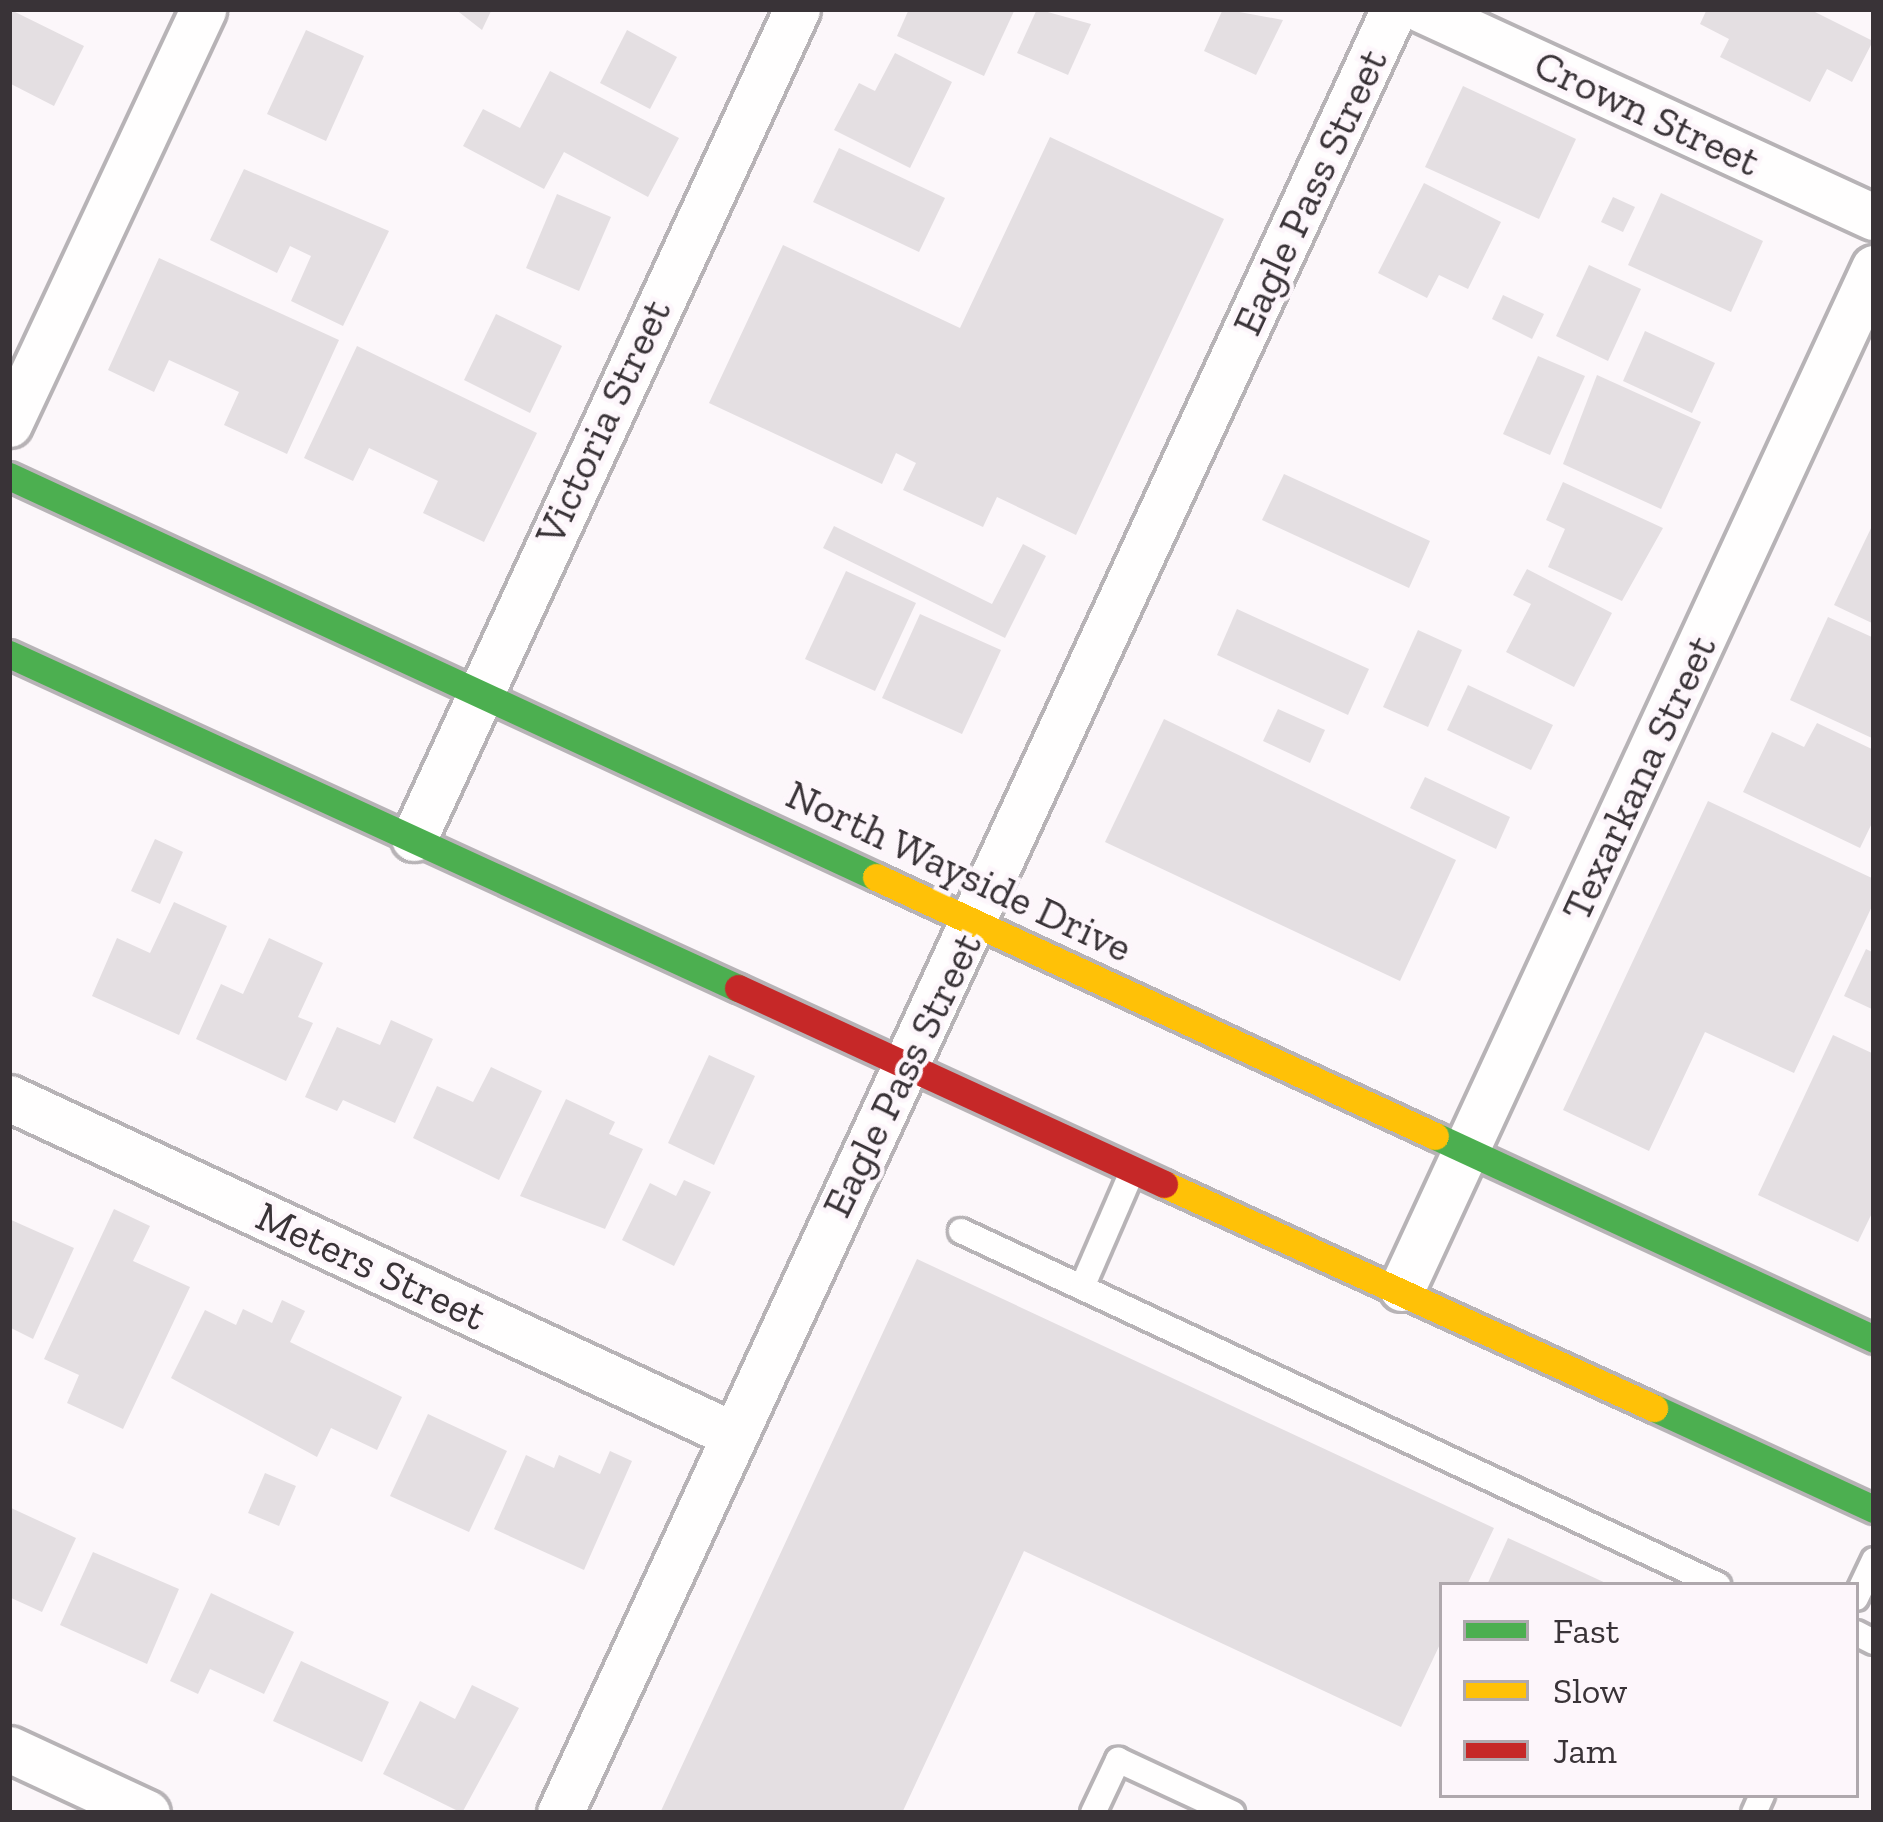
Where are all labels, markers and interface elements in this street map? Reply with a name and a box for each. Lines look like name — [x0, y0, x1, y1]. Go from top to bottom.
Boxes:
street label: Crown Street — [1527, 39, 1767, 187]
street label: Eagle Pass Street — [1222, 41, 1398, 343]
street label: Victoria Street — [524, 291, 682, 553]
street label: Texarkana Street — [1551, 627, 1727, 929]
street label: North Wayside Drive — [778, 769, 1140, 973]
street label: Eagle Pass Street — [811, 925, 993, 1225]
street label: Meters Street — [248, 1191, 494, 1341]
legend — [1439, 1582, 1859, 1798]
text: Fast — [1553, 1609, 1619, 1652]
text: Slow — [1553, 1669, 1627, 1712]
text: Jam — [1553, 1729, 1617, 1772]

